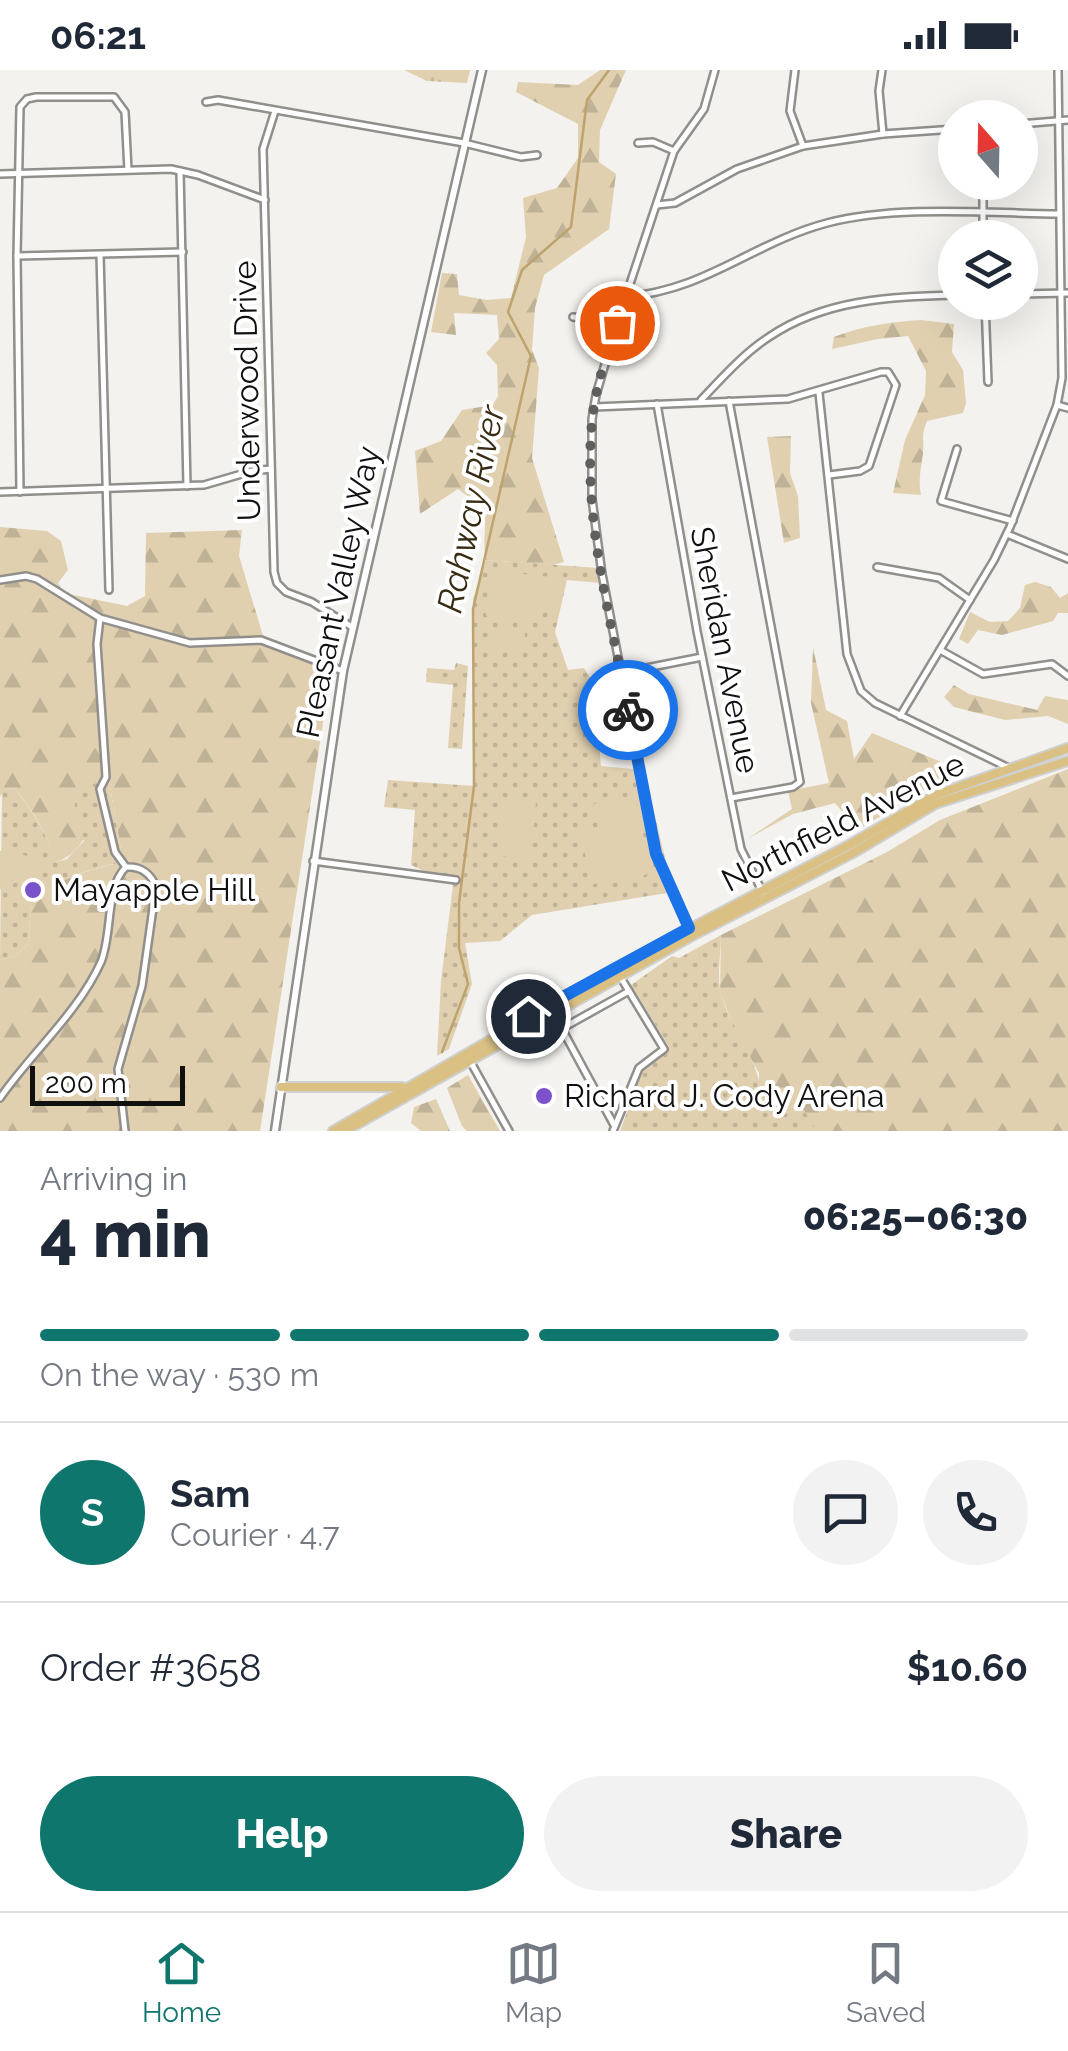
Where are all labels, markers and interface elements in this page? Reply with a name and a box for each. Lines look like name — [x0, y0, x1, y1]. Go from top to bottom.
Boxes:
text: 06:21 — [50, 13, 146, 58]
north arrow — [938, 100, 1038, 200]
map controls — [938, 100, 1038, 320]
button: layers — [938, 220, 1038, 320]
street label: Underwood Drive — [226, 260, 267, 522]
pin — [575, 281, 660, 366]
icon: bag — [590, 296, 645, 351]
water label: Rahway River — [429, 401, 513, 616]
street label: Pleasant Valley Way — [289, 443, 386, 741]
street label: Sheridan Avenue — [683, 523, 768, 776]
courier — [578, 660, 678, 760]
icon: bike — [601, 683, 656, 738]
street label: Northfield Avenue — [715, 744, 970, 899]
place label: Mayapple Hill — [53, 871, 256, 908]
marker: Mayapple Hill — [22, 879, 44, 901]
pin — [486, 974, 571, 1059]
icon: home — [501, 989, 556, 1044]
scale bar — [30, 1061, 185, 1106]
text: 200 m — [45, 1067, 127, 1100]
place label: Richard J. Cody Arena — [564, 1077, 884, 1114]
marker: Richard J. Cody Arena — [533, 1085, 555, 1107]
text: Arriving in — [40, 1160, 187, 1197]
text: 06:25–06:30 — [803, 1194, 1028, 1239]
text: 4 min — [40, 1196, 211, 1272]
text: On the way · 530 m — [40, 1356, 319, 1393]
button: chat — [793, 1460, 898, 1565]
button: phone — [923, 1460, 1028, 1565]
text: Sam — [170, 1471, 250, 1516]
text: S — [81, 1490, 104, 1535]
text: Courier · 4.7 — [170, 1516, 340, 1553]
text: Order #3658 — [40, 1645, 262, 1690]
text: $10.60 — [907, 1645, 1028, 1690]
button: Help — [40, 1776, 524, 1891]
button: Share — [544, 1776, 1028, 1891]
tab: Home — [142, 1936, 221, 2029]
tab: Map — [505, 1936, 562, 2029]
tab: Saved — [846, 1936, 926, 2029]

